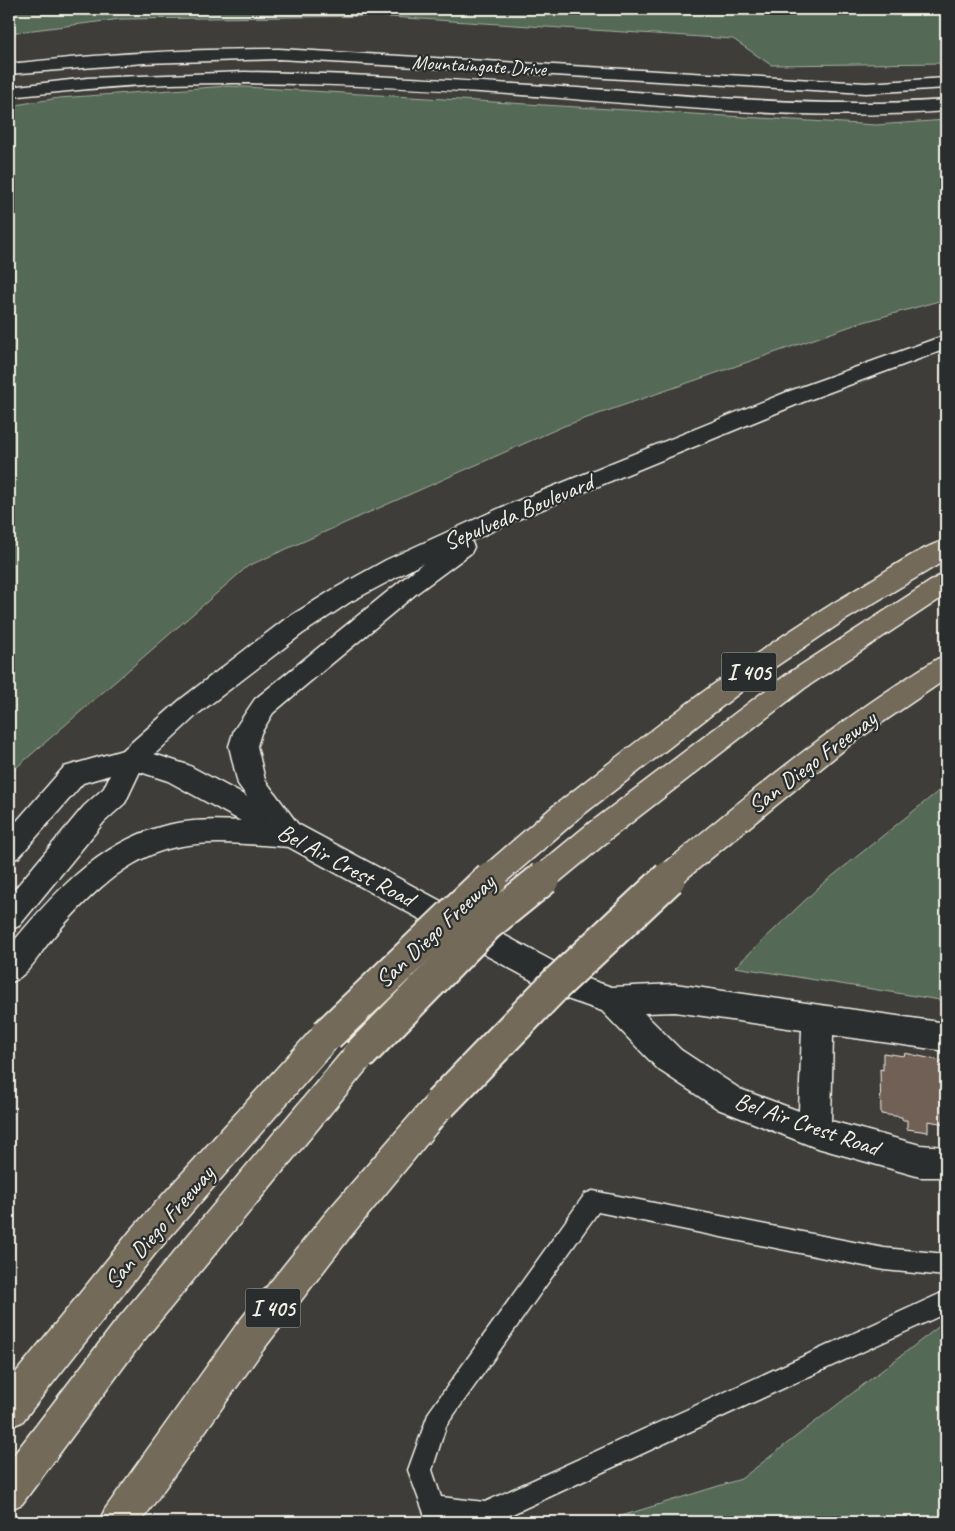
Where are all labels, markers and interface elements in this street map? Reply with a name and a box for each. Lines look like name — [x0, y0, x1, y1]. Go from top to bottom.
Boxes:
street label: Mountaingate Drive — [411, 50, 548, 82]
street label: Sepulveda Boulevard — [439, 466, 601, 557]
road number: I 405 — [722, 652, 776, 692]
street label: San Diego Freeway — [742, 703, 884, 820]
street label: Bel Air Crest Road — [272, 816, 423, 915]
street label: San Diego Freeway — [369, 866, 503, 994]
street label: Bel Air Crest Road — [731, 1085, 886, 1164]
street label: San Diego Freeway — [97, 1158, 222, 1295]
road number: I 405 — [246, 1289, 300, 1328]

